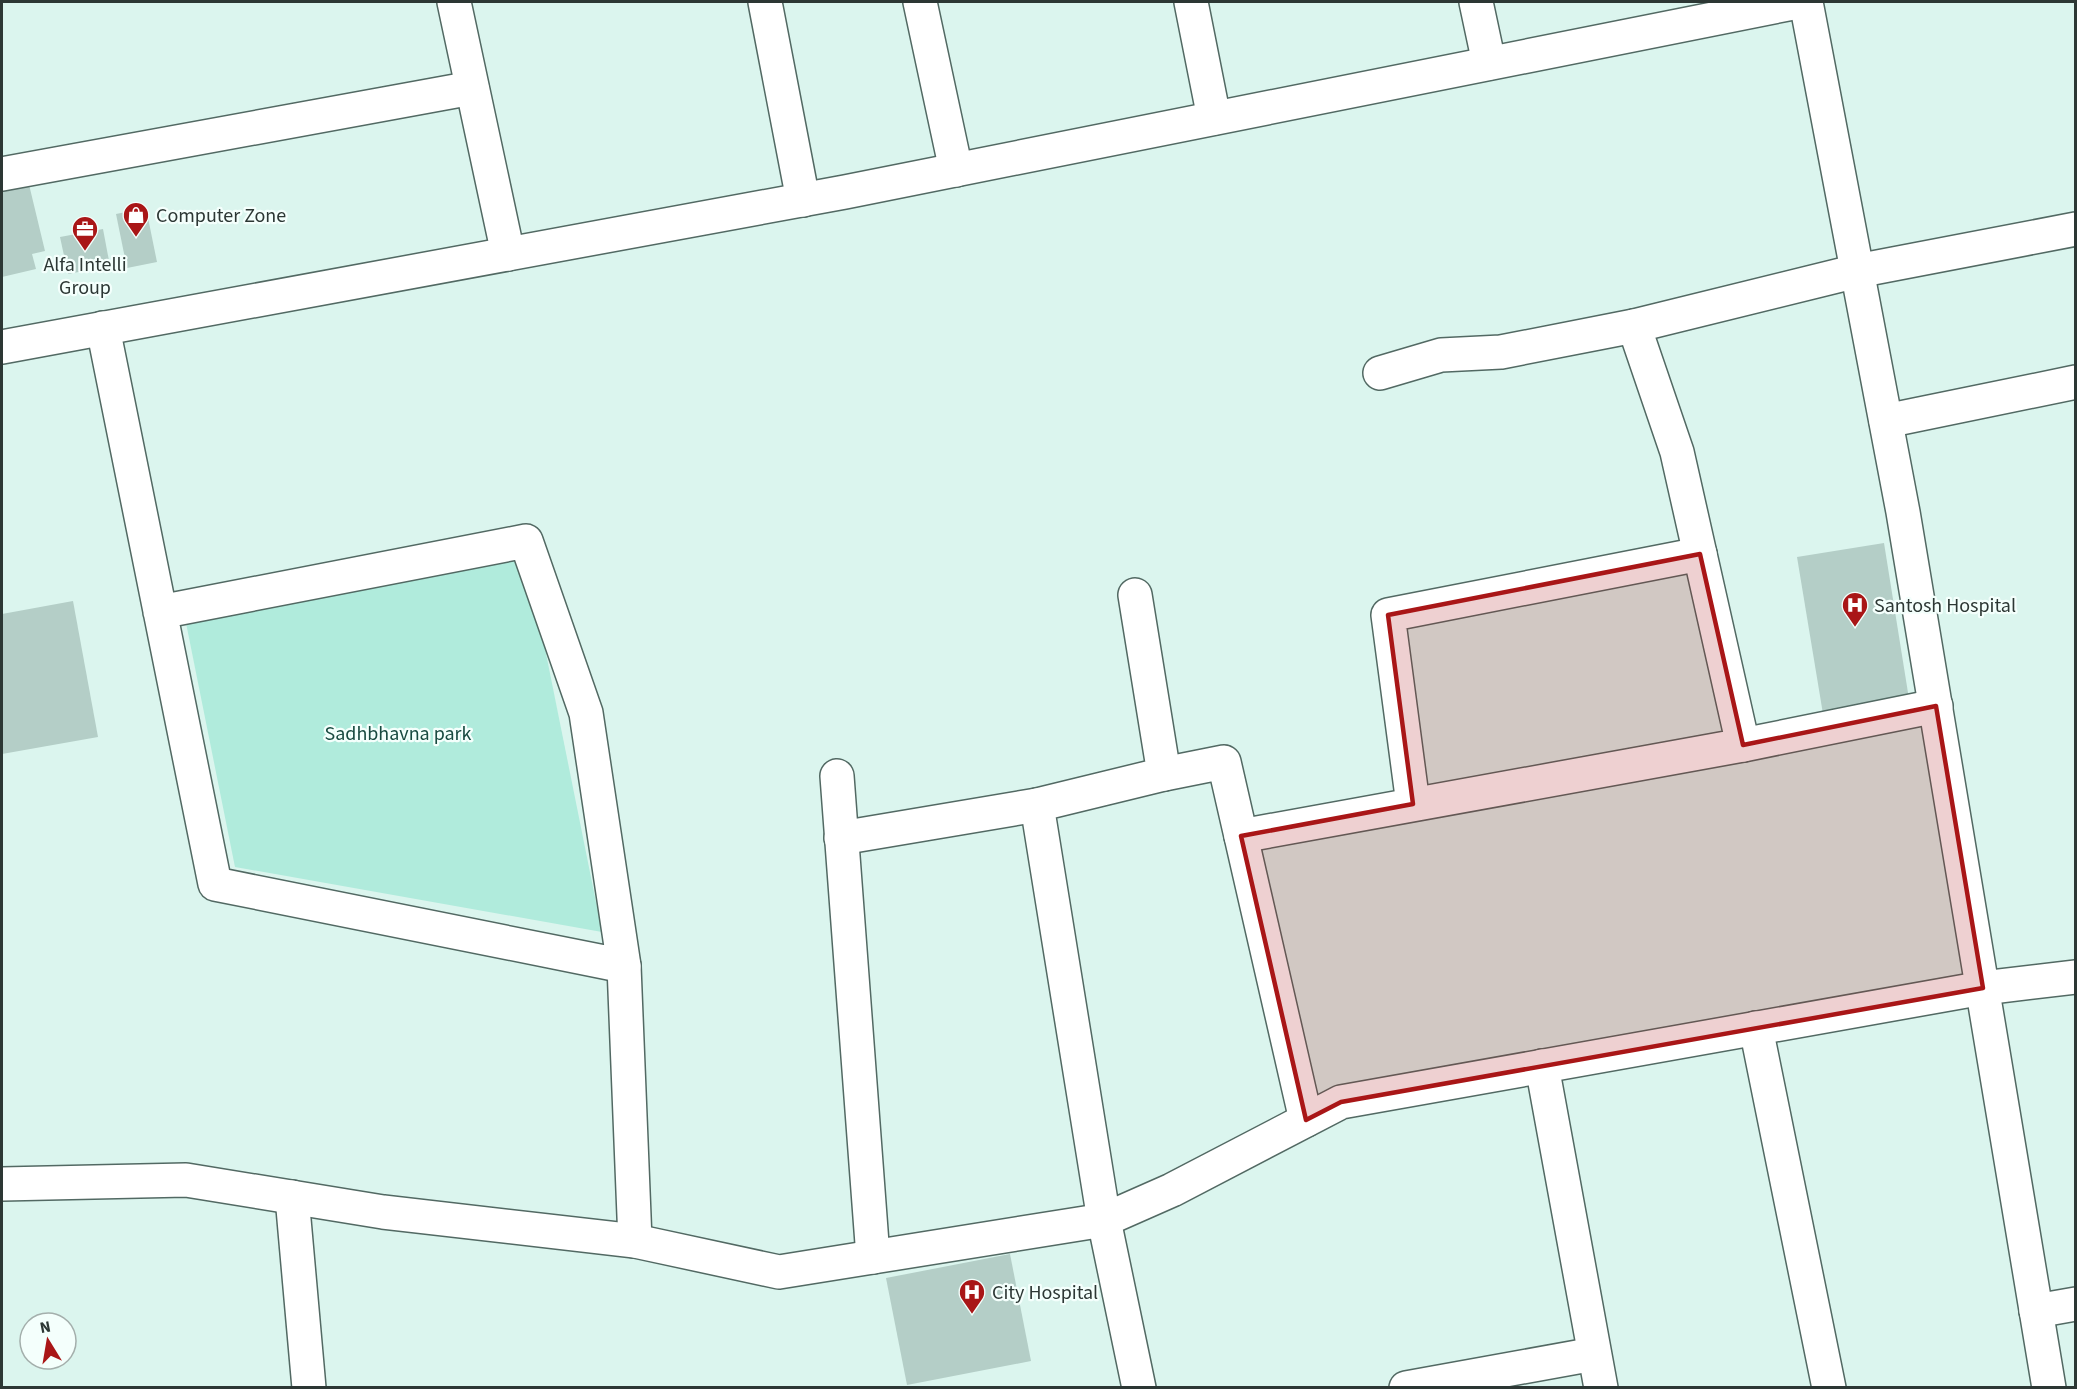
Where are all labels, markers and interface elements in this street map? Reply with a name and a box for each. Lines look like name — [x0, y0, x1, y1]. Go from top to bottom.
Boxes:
shop icon: Computer Zone — [121, 200, 151, 238]
place label: Computer Zone — [156, 202, 286, 230]
office icon: Alfa Intelli Group — [70, 214, 100, 252]
place label: Alfa Intelli Group — [43, 251, 127, 302]
hospital icon: Santosh Hospital — [1840, 590, 1870, 628]
place label: Santosh Hospital — [1874, 592, 2016, 620]
park label: Sadhbhavna park — [325, 720, 472, 748]
hospital icon: City Hospital — [957, 1277, 987, 1315]
place label: City Hospital — [992, 1279, 1098, 1307]
north arrow — [18, 1311, 78, 1371]
text: N — [38, 1315, 53, 1339]

